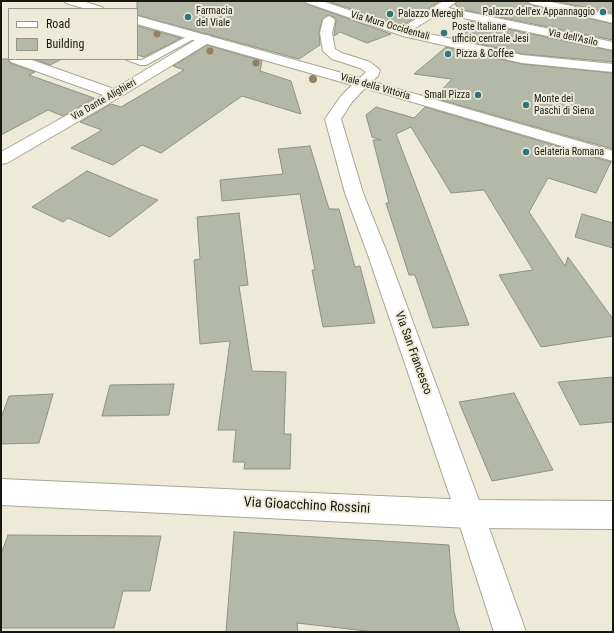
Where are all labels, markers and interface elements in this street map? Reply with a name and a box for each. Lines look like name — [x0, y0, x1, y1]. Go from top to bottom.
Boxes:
place label: Farmacia del Viale — [196, 5, 233, 28]
place label: Palazzo dell'ex Appannaggio — [482, 6, 595, 18]
marker: Palazzo dell'ex Appannaggio — [598, 7, 608, 17]
legend — [8, 8, 138, 60]
place label: Palazzo Mereghi — [398, 8, 463, 20]
street label: Via Mura Occidentali — [349, 9, 431, 43]
marker: Palazzo Mereghi — [385, 9, 395, 19]
marker: Farmacia del Viale — [183, 12, 193, 22]
text: Road — [46, 17, 70, 31]
place label: Poste Italiane ufficio centrale Jesi — [452, 21, 529, 44]
street label: Via dell'Asilo — [547, 27, 599, 49]
marker: Poste Italiane ufficio centrale Jesi — [439, 28, 449, 38]
text: Building — [46, 37, 84, 51]
place label: Pizza & Coffee — [456, 48, 514, 60]
marker: Pizza & Coffee — [443, 49, 453, 59]
street label: Viale della Vittoria — [339, 71, 411, 103]
street label: Via Dante Alighieri — [70, 77, 138, 123]
place label: Small Pizza — [424, 89, 470, 101]
marker: Small Pizza — [473, 90, 483, 100]
place label: Monte dei Paschi di Siena — [534, 93, 594, 116]
marker: Monte dei Paschi di Siena — [521, 100, 531, 110]
place label: Gelateria Romana — [534, 146, 604, 158]
marker: Gelateria Romana — [521, 147, 531, 157]
street label: Via San Francesco — [391, 310, 435, 396]
street label: Via Gioacchino Rossini — [243, 494, 371, 518]

